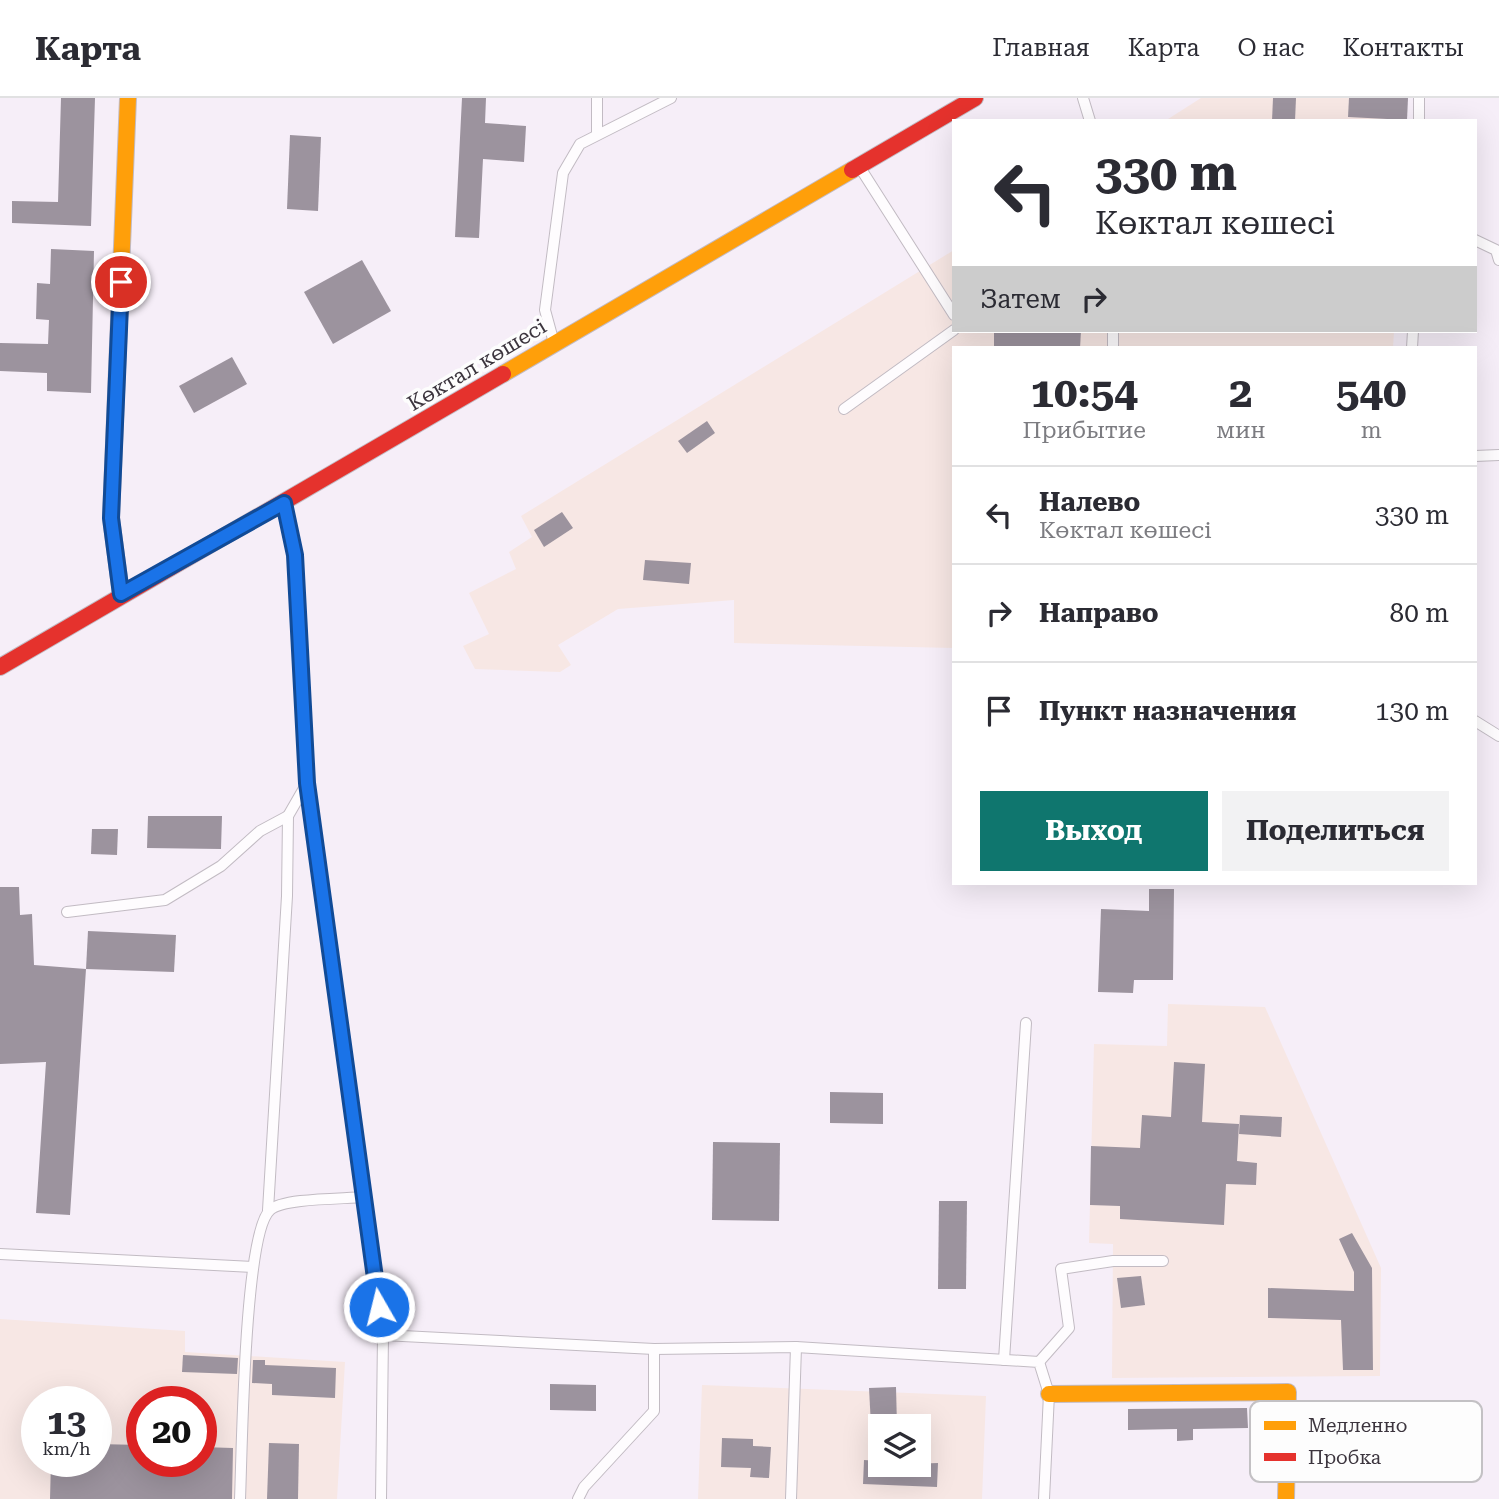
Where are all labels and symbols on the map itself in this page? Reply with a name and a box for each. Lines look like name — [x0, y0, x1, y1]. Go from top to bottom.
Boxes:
pin — [91, 252, 151, 312]
street label: Көктал көшесі — [403, 314, 551, 416]
position arrow — [342, 1270, 416, 1344]
speed limit sign: 20 — [126, 1386, 217, 1477]
legend — [1250, 1401, 1482, 1482]
text: Медленно — [1308, 1414, 1407, 1437]
text: Пробка — [1308, 1446, 1382, 1469]

